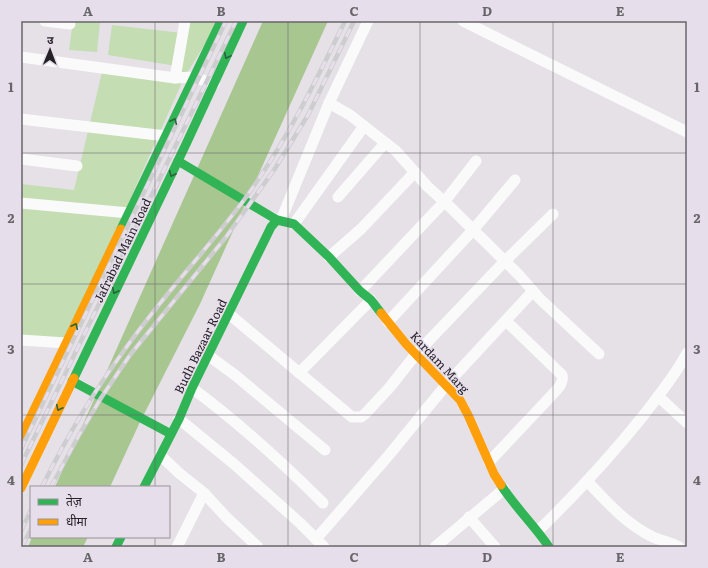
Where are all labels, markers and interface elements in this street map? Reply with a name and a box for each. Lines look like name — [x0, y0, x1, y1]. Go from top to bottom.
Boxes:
text: A — [83, 1, 93, 20]
text: B — [217, 1, 226, 20]
text: C — [349, 1, 359, 20]
text: D — [482, 1, 492, 20]
text: E — [616, 1, 625, 20]
north arrow — [30, 30, 70, 70]
text: उ — [47, 31, 54, 47]
one-way arrow — [224, 52, 232, 60]
text: 1 — [8, 77, 14, 96]
text: 1 — [694, 77, 700, 96]
one-way arrow — [169, 117, 177, 125]
one-way arrow — [169, 170, 177, 177]
street label: Jafrabad Main Road — [89, 194, 155, 305]
text: 2 — [8, 208, 15, 227]
text: 2 — [694, 208, 701, 227]
one-way arrow — [113, 287, 120, 295]
street label: Budh Bazaar Road — [169, 295, 231, 396]
one-way arrow — [70, 323, 78, 330]
street label: Kardam Marg — [406, 327, 474, 397]
text: 3 — [7, 339, 15, 358]
text: 3 — [693, 339, 701, 358]
one-way arrow — [56, 404, 64, 412]
text: 4 — [7, 470, 15, 489]
text: 4 — [693, 470, 701, 489]
legend — [30, 486, 170, 538]
text: तेज़ — [66, 492, 83, 510]
text: धीमा — [66, 512, 88, 530]
text: A — [83, 547, 93, 566]
text: B — [217, 547, 226, 566]
text: C — [349, 547, 359, 566]
text: D — [482, 547, 492, 566]
text: E — [616, 547, 625, 566]

